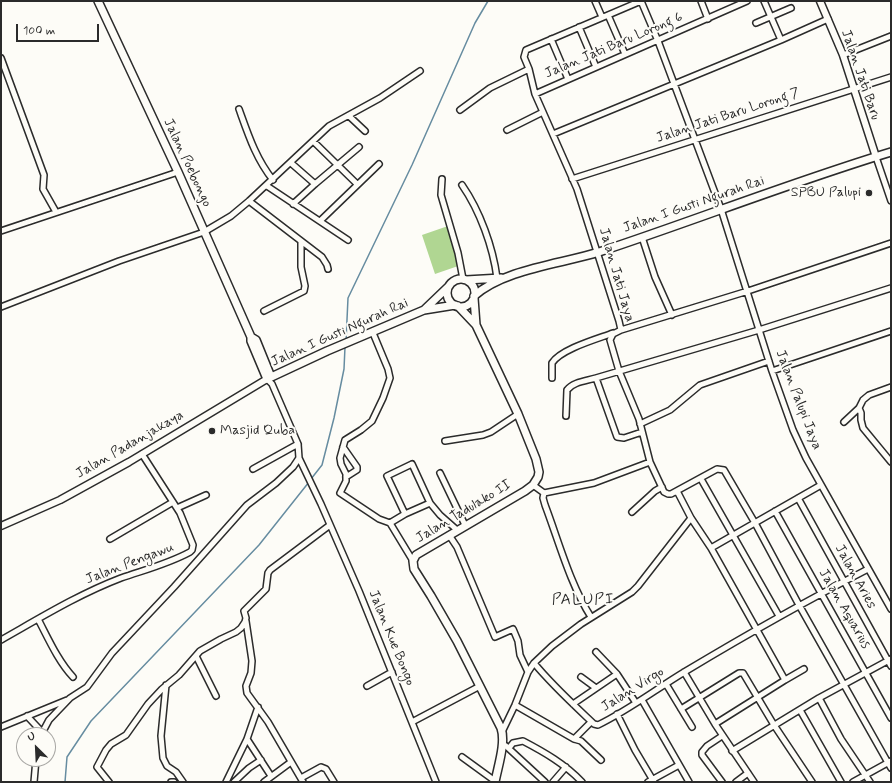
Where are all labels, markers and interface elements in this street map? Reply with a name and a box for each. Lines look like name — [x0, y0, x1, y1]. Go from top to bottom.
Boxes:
street label: Jalan Jati Baru Lorong 6 — [542, 9, 686, 83]
scale bar — [18, 16, 101, 42]
text: 100 m — [23, 23, 55, 39]
street label: Jalan Jati Baru — [837, 28, 883, 122]
street label: Jalan Jati Baru Lorong 7 — [654, 85, 802, 147]
street label: Jalan Poebongo — [159, 116, 215, 210]
street label: Jalan I Gusti Ngurah Rai — [621, 173, 767, 237]
place label: SPBU Palupi — [791, 185, 861, 201]
marker: SPBU Palupi — [864, 188, 874, 198]
street label: Jalan Jati Jaya — [595, 226, 637, 324]
street label: Jalan I Gusti Ngurah Rai — [269, 295, 411, 371]
street label: Jalan Palupi Jaya — [771, 348, 825, 452]
street label: Jalan Padanjakaya — [73, 407, 187, 483]
place label: Masjid Quba — [220, 423, 295, 439]
marker: Masjid Quba — [207, 426, 217, 436]
street label: Jalan Tadulako II — [413, 477, 515, 547]
street label: Jalan Pengawu — [83, 539, 177, 589]
street label: Jalan Aries — [830, 542, 880, 612]
street label: Jalan Aquarius — [814, 566, 874, 652]
street label: Jalan Kue Bongo — [364, 588, 418, 688]
district label: PALUPI — [554, 591, 612, 611]
street label: Jalan Virgo — [598, 664, 668, 716]
north arrow — [16, 727, 56, 767]
text: U — [25, 729, 38, 745]

